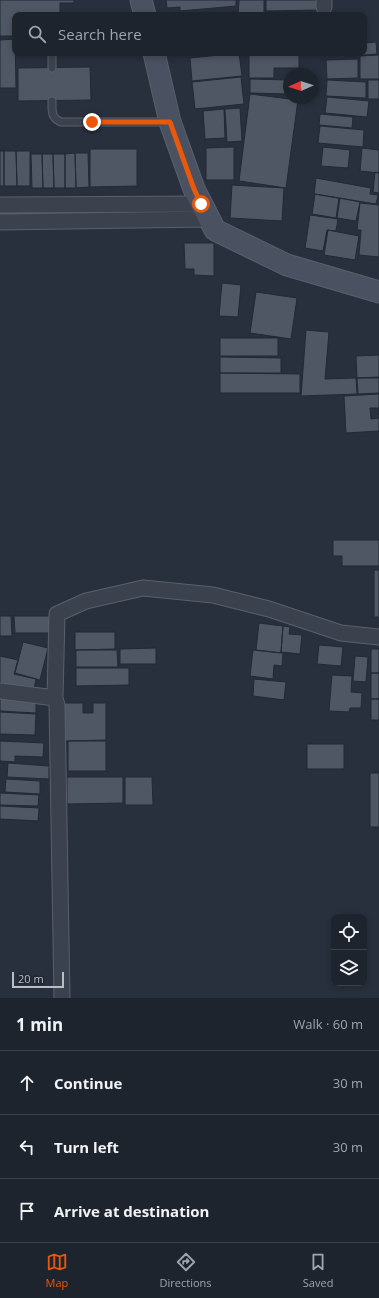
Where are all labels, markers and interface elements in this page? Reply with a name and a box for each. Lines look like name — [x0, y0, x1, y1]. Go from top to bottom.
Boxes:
search box — [12, 12, 367, 56]
icon: search — [26, 23, 48, 45]
text: Search here — [58, 24, 142, 44]
north arrow — [283, 68, 319, 104]
route end — [83, 113, 101, 131]
route start — [192, 195, 210, 213]
map controls — [331, 914, 367, 986]
button: locate — [331, 914, 367, 950]
button: layers — [331, 950, 367, 986]
scale bar — [12, 970, 64, 989]
text: 20 m — [18, 971, 44, 986]
text: 1 min — [16, 1013, 63, 1036]
text: Walk · 60 m — [293, 1015, 363, 1033]
icon: ahead — [16, 1072, 38, 1094]
text: Continue — [54, 1073, 122, 1093]
text: 30 m — [333, 1074, 363, 1092]
icon: left — [16, 1136, 38, 1158]
text: Turn left — [54, 1137, 119, 1157]
text: 30 m — [333, 1138, 363, 1156]
icon: arrive — [16, 1200, 38, 1222]
text: Arrive at destination — [54, 1201, 209, 1221]
tab: Map — [46, 1251, 68, 1290]
tab: Directions — [160, 1251, 212, 1290]
tab: Saved — [303, 1251, 333, 1290]

